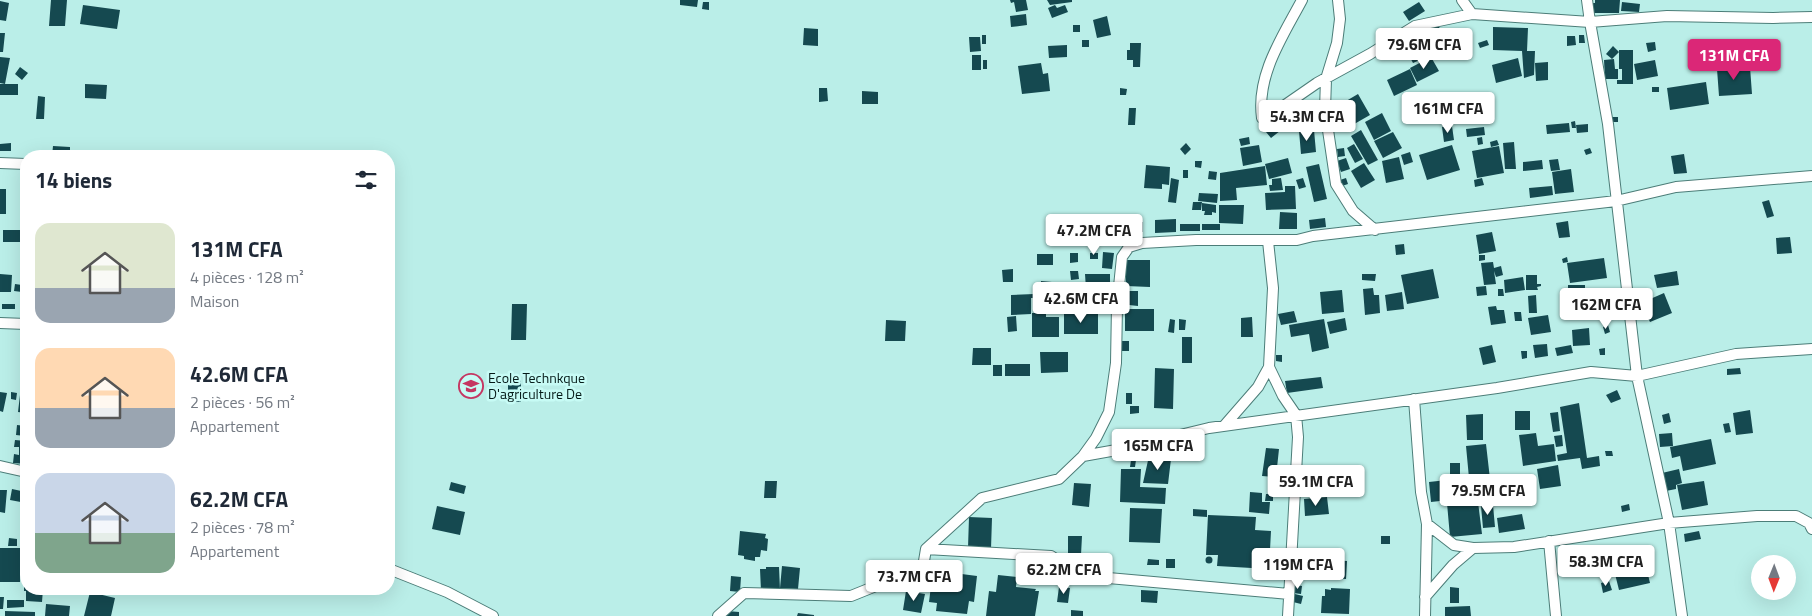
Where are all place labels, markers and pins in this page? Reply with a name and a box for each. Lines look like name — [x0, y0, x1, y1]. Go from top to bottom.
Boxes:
pin: 79.6M CFA — [1367, 28, 1481, 70]
pin: 131M CFA — [1682, 38, 1786, 81]
pin: 161M CFA — [1396, 92, 1500, 134]
pin: 54.3M CFA — [1250, 100, 1364, 142]
pin: 47.2M CFA — [1037, 214, 1151, 256]
pin: 42.6M CFA — [1024, 282, 1138, 324]
pin: 162M CFA — [1554, 288, 1658, 330]
place label: Ecole Technkque D'agriculture De — [488, 367, 585, 404]
school or university icon: Ecole Technkque D'agriculture De — [458, 373, 484, 399]
pin: 165M CFA — [1106, 428, 1210, 471]
pin: 59.1M CFA — [1259, 464, 1373, 507]
pin: 79.5M CFA — [1431, 474, 1545, 516]
pin: 58.3M CFA — [1549, 544, 1663, 587]
pin: 119M CFA — [1246, 548, 1350, 590]
pin: 62.2M CFA — [1007, 552, 1121, 595]
pin: 73.7M CFA — [857, 560, 971, 602]

